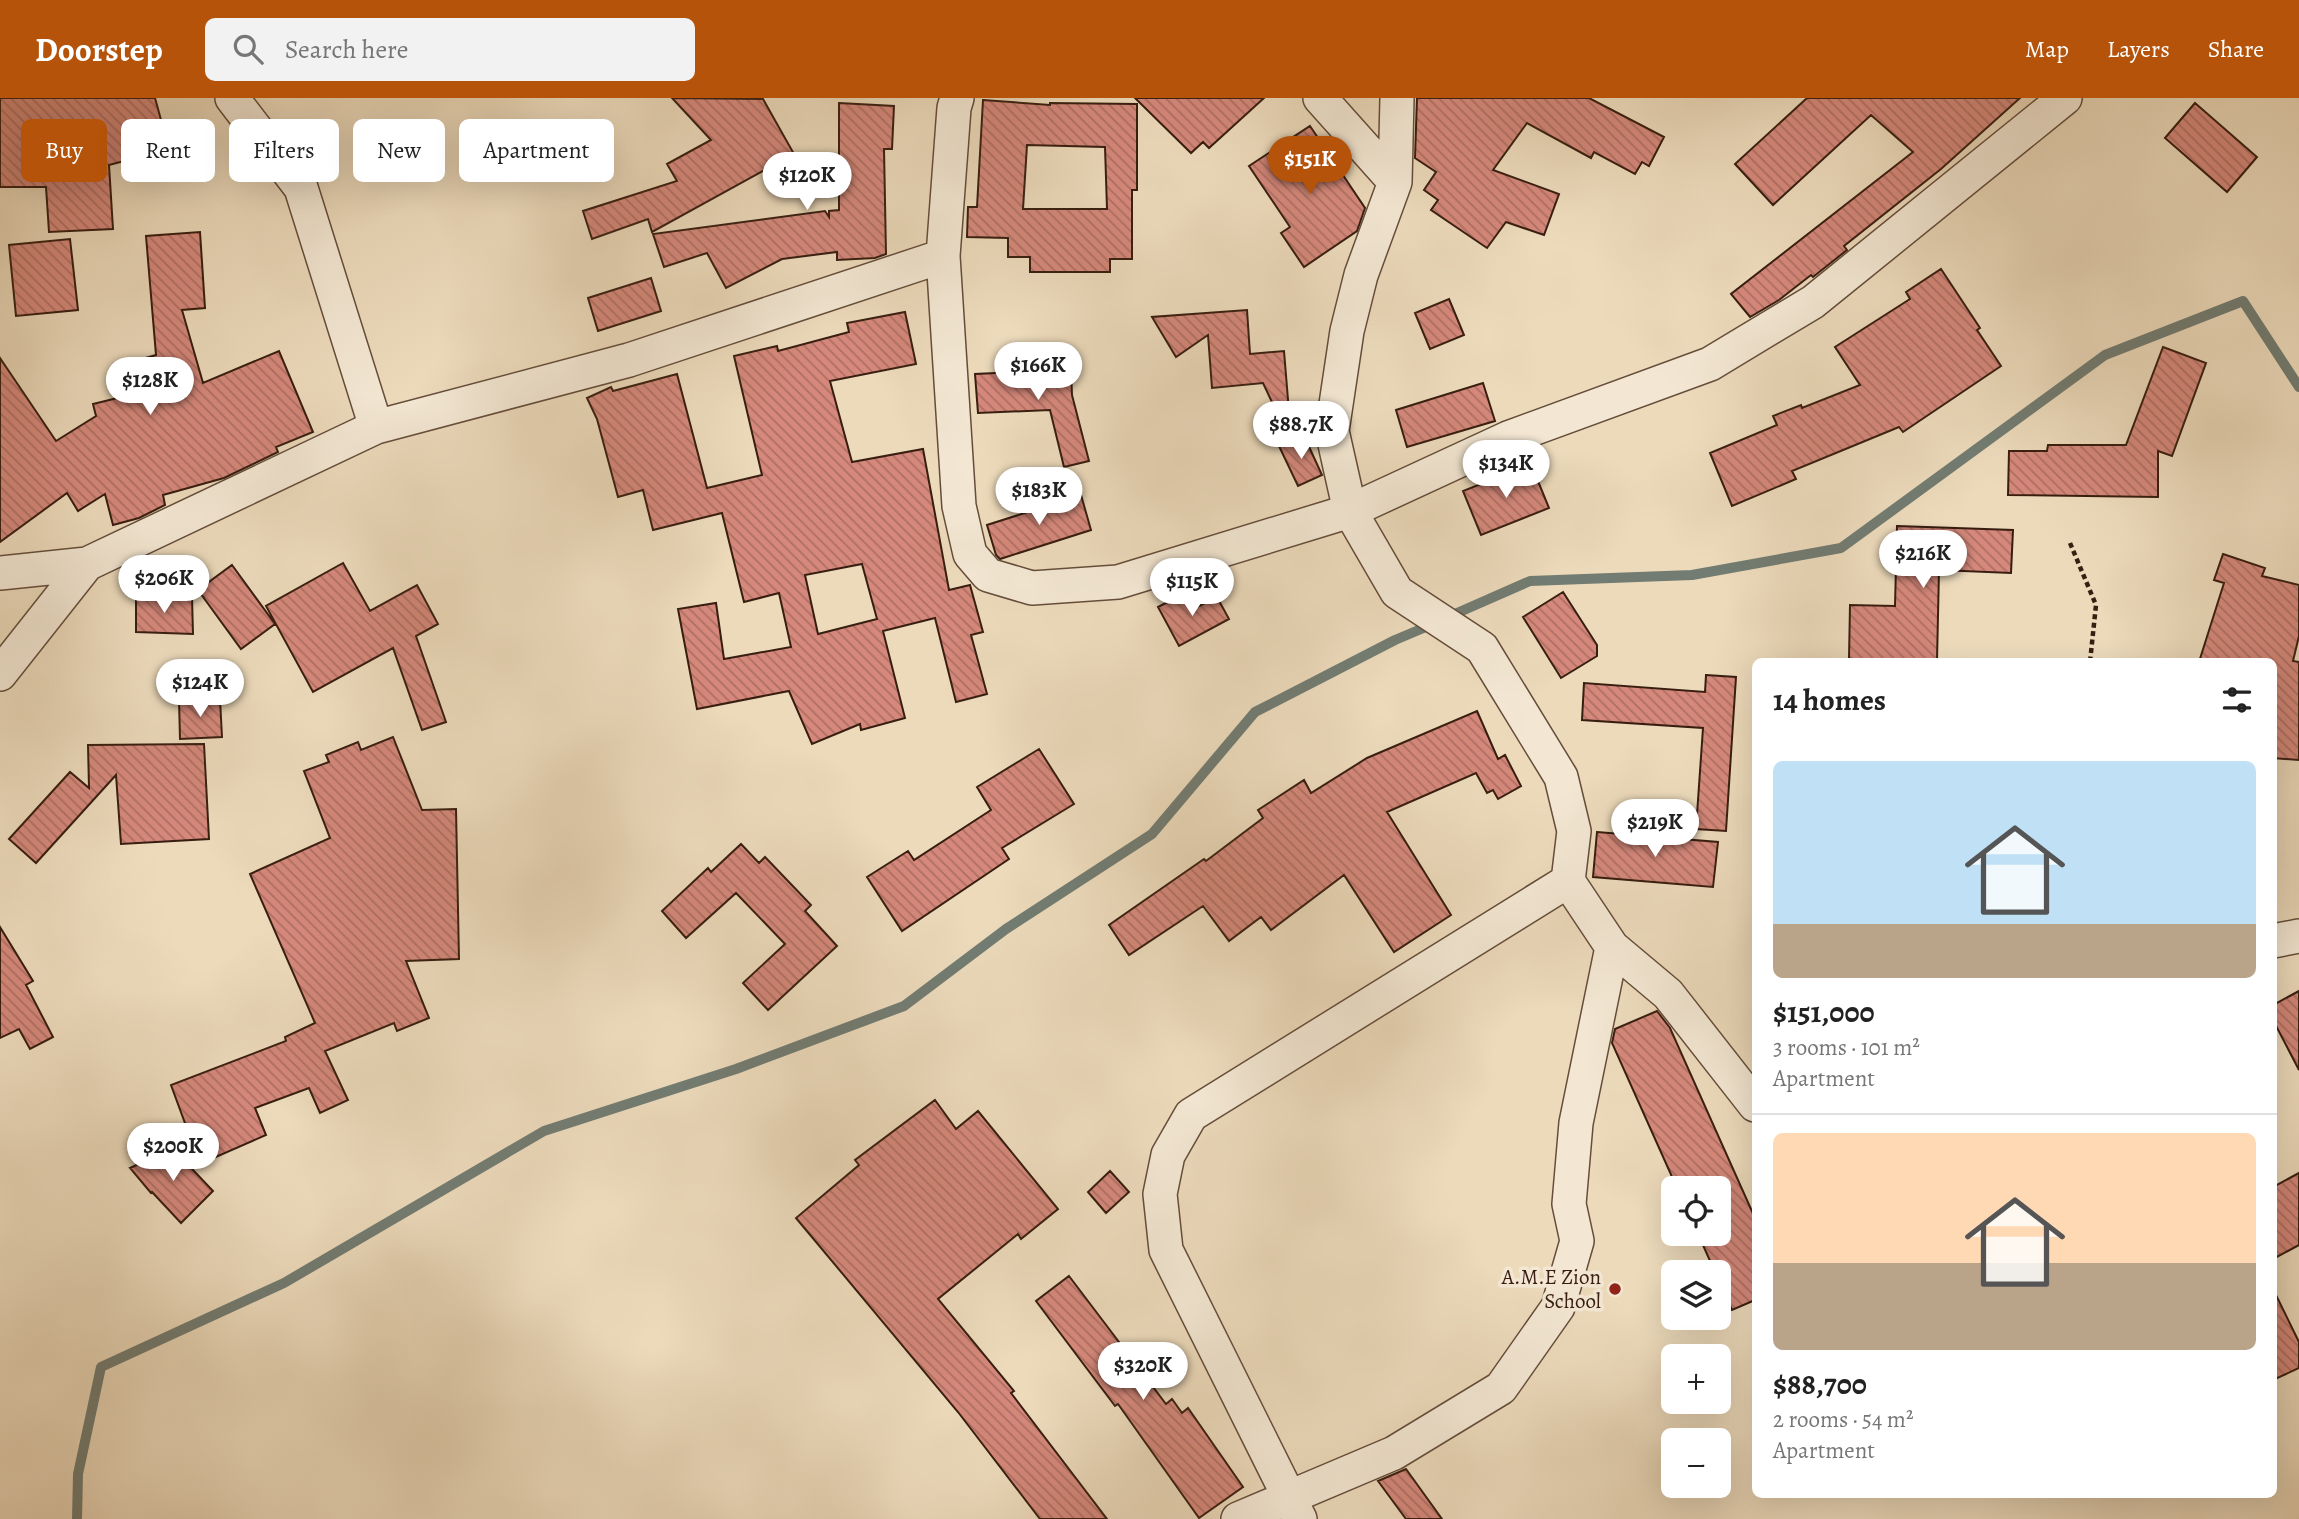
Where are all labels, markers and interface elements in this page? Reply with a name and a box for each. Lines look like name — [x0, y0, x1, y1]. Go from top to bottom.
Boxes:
search box — [205, 18, 695, 81]
text: Doorstep — [35, 27, 163, 72]
icon: search — [229, 30, 267, 68]
text: Search here — [285, 32, 408, 67]
text: Map — [2025, 33, 2069, 65]
text: Layers — [2107, 33, 2170, 65]
text: Share — [2208, 33, 2264, 65]
chip: Buy — [21, 119, 107, 182]
chip: Rent — [121, 119, 215, 182]
chip: Filters — [229, 119, 339, 182]
chip: New — [353, 119, 445, 182]
chip: Apartment — [459, 119, 614, 182]
pin: $151K — [1261, 136, 1359, 196]
text: $151K — [1284, 143, 1336, 174]
pin: $120K — [758, 152, 856, 212]
text: $120K — [779, 159, 835, 190]
pin: $166K — [989, 342, 1087, 402]
text: $166K — [1010, 349, 1066, 380]
pin: $128K — [101, 358, 199, 417]
text: $128K — [122, 364, 178, 395]
pin: $88.7K — [1244, 402, 1358, 461]
text: $88.7K — [1269, 408, 1333, 439]
pin: $134K — [1457, 440, 1555, 500]
text: $134K — [1479, 447, 1533, 478]
pin: $183K — [990, 468, 1088, 527]
text: $183K — [1012, 474, 1067, 505]
pin: $216K — [1874, 531, 1972, 590]
text: $216K — [1895, 537, 1951, 568]
pin: $206K — [115, 556, 213, 615]
pin: $115K — [1143, 559, 1241, 618]
text: $206K — [134, 562, 194, 593]
text: $115K — [1166, 565, 1218, 596]
pin: $124K — [151, 660, 249, 719]
text: $124K — [172, 666, 228, 697]
text: 14 homes — [1773, 680, 1886, 720]
icon: filters — [2218, 681, 2256, 719]
pin: $219K — [1606, 800, 1704, 859]
text: $219K — [1627, 806, 1683, 837]
icon: home — [1952, 807, 2078, 933]
text: $151,000 — [1773, 992, 1875, 1032]
text: 3 rooms · 101 m² — [1773, 1032, 1920, 1063]
text: Apartment — [1773, 1063, 1875, 1094]
pin: $200K — [124, 1124, 222, 1183]
text: $200K — [143, 1130, 203, 1161]
map controls — [1661, 1176, 1731, 1498]
button: locate — [1661, 1176, 1731, 1246]
icon: home — [1952, 1179, 2078, 1305]
button: layers — [1661, 1260, 1731, 1330]
place label: A.M.E Zion School — [1501, 1263, 1601, 1315]
marker: A.M.E Zion School — [1607, 1281, 1623, 1297]
pin: $320K — [1094, 1342, 1192, 1402]
button: + — [1661, 1344, 1731, 1414]
text: $320K — [1114, 1349, 1172, 1380]
text: $88,700 — [1773, 1364, 1867, 1404]
text: 2 rooms · 54 m² — [1773, 1404, 1914, 1435]
button: − — [1661, 1428, 1731, 1498]
text: Apartment — [1773, 1435, 1875, 1466]

